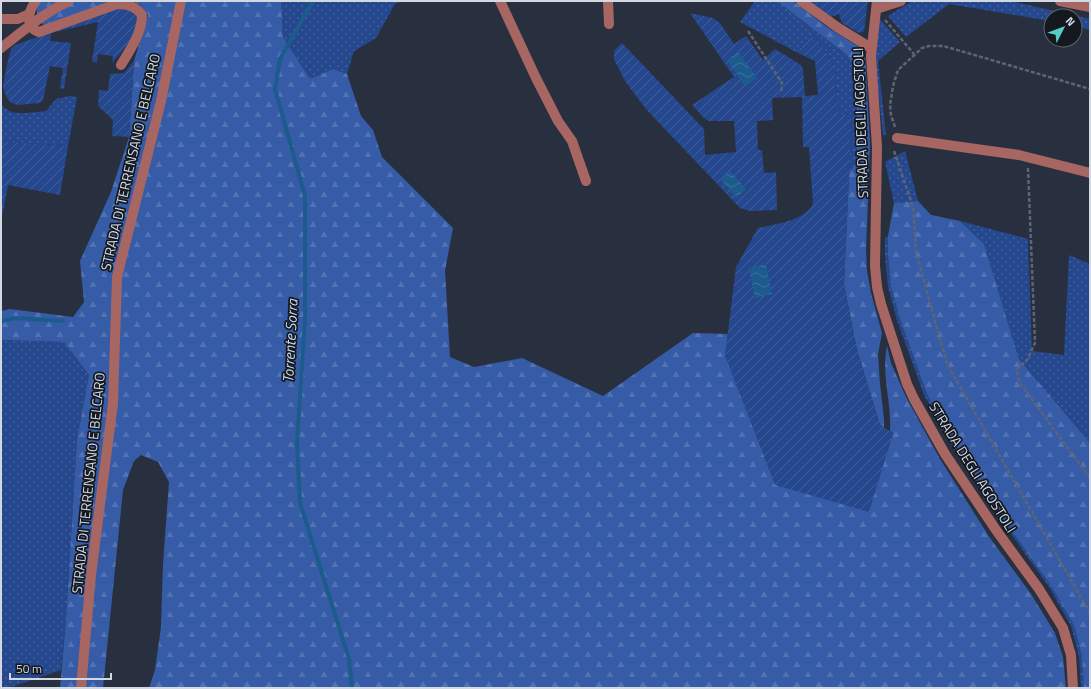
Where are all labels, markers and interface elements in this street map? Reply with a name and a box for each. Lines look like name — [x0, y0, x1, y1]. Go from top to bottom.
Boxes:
north arrow — [1043, 8, 1083, 48]
text: N — [1062, 13, 1079, 29]
street label: STRADA DEGLI AGOSTOLI — [847, 47, 873, 199]
street label: STRADA DI TERRENSANO E BELCARO — [95, 51, 165, 273]
water label: Torrente Sorra — [276, 297, 304, 383]
street label: STRADA DI TERRENSANO E BELCARO — [66, 371, 110, 595]
street label: STRADA DEGLI AGOSTOLI — [924, 398, 1022, 536]
scale bar — [10, 655, 111, 681]
text: 50 m — [16, 659, 42, 678]

